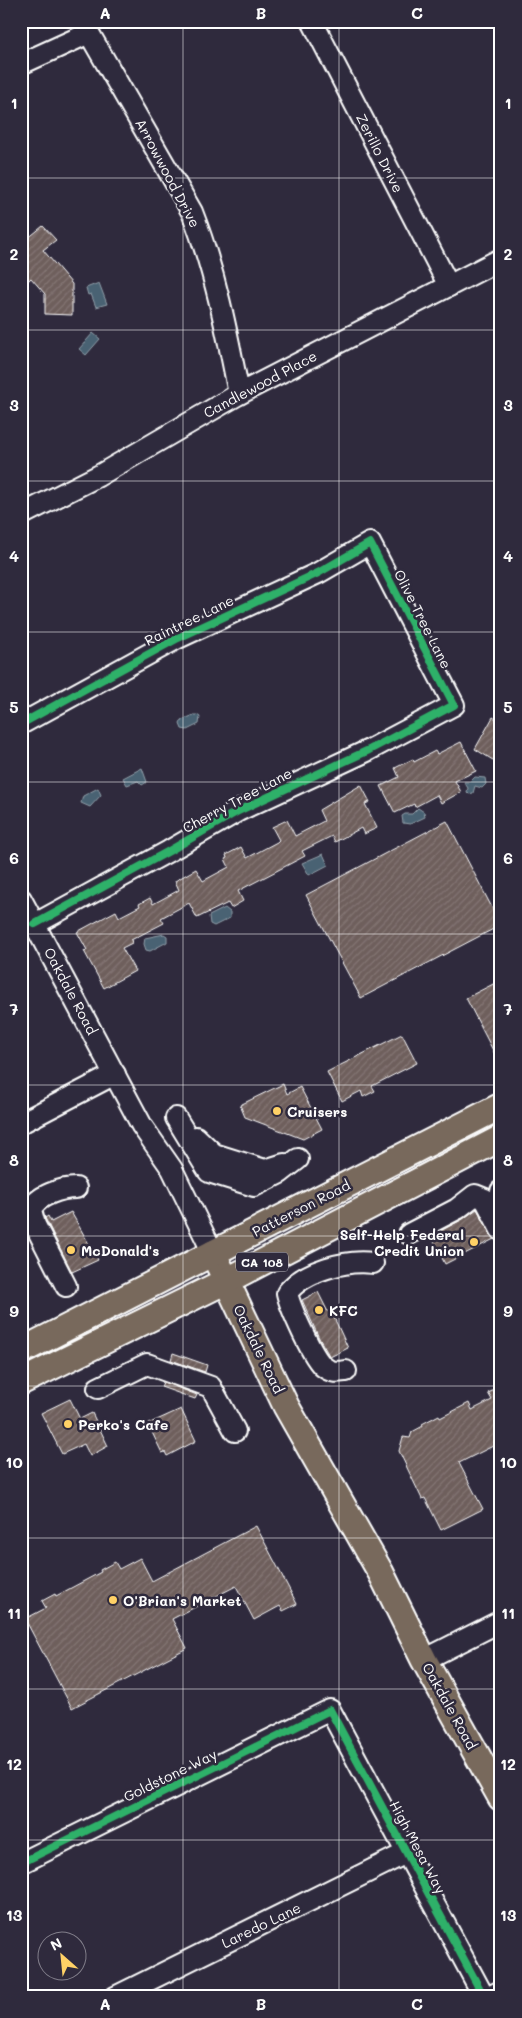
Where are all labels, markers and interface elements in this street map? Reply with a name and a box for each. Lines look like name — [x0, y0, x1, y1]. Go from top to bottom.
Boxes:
text: A — [99, 2, 111, 23]
text: B — [256, 2, 266, 23]
text: C — [411, 2, 423, 23]
text: 1 — [10, 92, 18, 113]
text: 1 — [504, 92, 512, 113]
street label: Zerillo Drive — [352, 110, 408, 196]
street label: Arrowwood Drive — [131, 115, 205, 231]
text: 2 — [10, 243, 19, 264]
text: 2 — [504, 243, 513, 264]
street label: Candlewood Place — [200, 346, 320, 422]
text: 3 — [9, 394, 19, 415]
text: 3 — [503, 394, 513, 415]
text: 4 — [9, 545, 19, 566]
text: 4 — [503, 545, 513, 566]
street label: Olive Tree Lane — [390, 566, 456, 672]
street label: Raintree Lane — [141, 590, 237, 650]
text: 5 — [9, 696, 19, 717]
text: 5 — [503, 696, 513, 717]
street label: Cherry Tree Lane — [179, 763, 295, 837]
text: 6 — [9, 847, 19, 868]
text: 6 — [503, 847, 513, 868]
street label: Oakdale Road — [40, 944, 102, 1038]
text: 7 — [10, 998, 19, 1019]
text: 7 — [504, 998, 513, 1019]
place label: Cruisers — [287, 1102, 347, 1121]
marker: Cruisers — [271, 1105, 283, 1117]
text: 8 — [9, 1149, 19, 1170]
text: 8 — [503, 1149, 513, 1170]
street label: Patterson Road — [249, 1175, 353, 1241]
place label: Self-Help Federal Credit Union — [340, 1225, 464, 1260]
marker: Self-Help Federal Credit Union — [468, 1236, 480, 1248]
place label: McDonald's — [81, 1241, 159, 1260]
marker: McDonald's — [65, 1244, 77, 1256]
road number: CA 108 — [236, 1252, 288, 1272]
text: 9 — [9, 1300, 19, 1321]
text: 9 — [503, 1300, 513, 1321]
place label: KFC — [329, 1301, 358, 1320]
street label: Oakdale Road — [229, 1302, 289, 1397]
marker: KFC — [313, 1304, 325, 1316]
place label: Perko's Cafe — [78, 1415, 168, 1434]
marker: Perko's Cafe — [62, 1418, 74, 1430]
text: 10 — [5, 1451, 23, 1472]
text: 10 — [499, 1451, 517, 1472]
place label: O'Brian's Market — [123, 1591, 241, 1610]
marker: O'Brian's Market — [107, 1594, 119, 1606]
text: 11 — [7, 1602, 21, 1623]
text: 11 — [501, 1602, 515, 1623]
street label: Oakdale Road — [418, 1659, 482, 1753]
street label: Goldstone Way — [120, 1744, 220, 1806]
text: 12 — [6, 1753, 22, 1774]
text: 12 — [500, 1753, 516, 1774]
street label: High Mesa Way — [385, 1797, 451, 1897]
street label: Laredo Lane — [218, 1898, 304, 1952]
text: 13 — [6, 1904, 23, 1925]
text: 13 — [500, 1904, 517, 1925]
north arrow — [38, 1930, 88, 1980]
text: N — [47, 1933, 65, 1955]
text: A — [99, 1993, 111, 2014]
text: B — [256, 1993, 266, 2014]
text: C — [411, 1993, 423, 2014]

